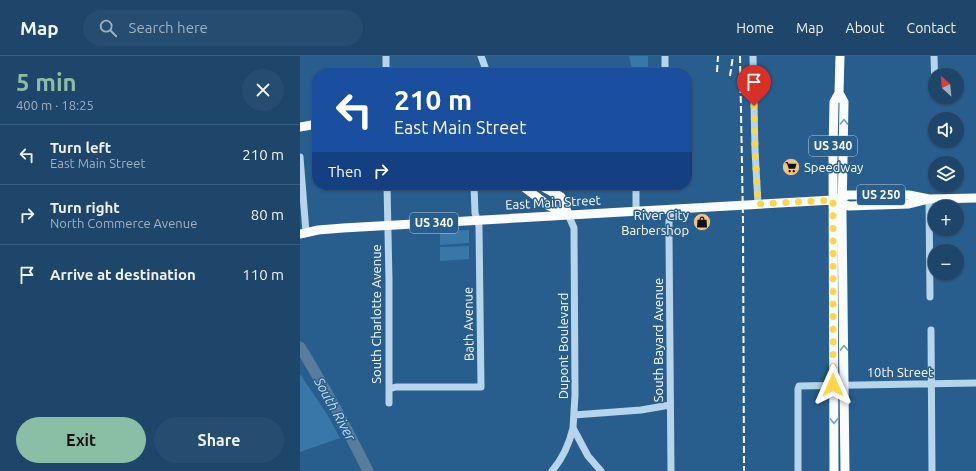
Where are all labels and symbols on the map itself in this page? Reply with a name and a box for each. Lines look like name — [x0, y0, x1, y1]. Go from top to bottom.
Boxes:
pin — [737, 65, 771, 106]
north arrow — [928, 68, 964, 104]
one-way arrow — [840, 119, 848, 125]
road number: US 340 — [809, 136, 857, 156]
supermarket icon: Speedway — [781, 157, 801, 177]
place label: Speedway — [804, 160, 863, 174]
road number: US 250 — [857, 185, 905, 205]
street label: East Main Street — [505, 193, 601, 211]
place label: River City Barbershop — [621, 208, 689, 237]
shop icon: River City Barbershop — [692, 212, 712, 232]
road number: US 340 — [410, 213, 458, 233]
street label: South Charlotte Avenue — [369, 244, 383, 384]
street label: South Bayard Avenue — [651, 278, 665, 402]
street label: Bath Avenue — [460, 287, 476, 361]
street label: Dupont Boulevard — [556, 293, 570, 399]
one-way arrow — [840, 345, 848, 351]
position arrow — [812, 364, 854, 406]
street label: 10th Street — [867, 365, 933, 379]
water label: South River — [311, 374, 359, 444]
one-way arrow — [830, 418, 838, 424]

